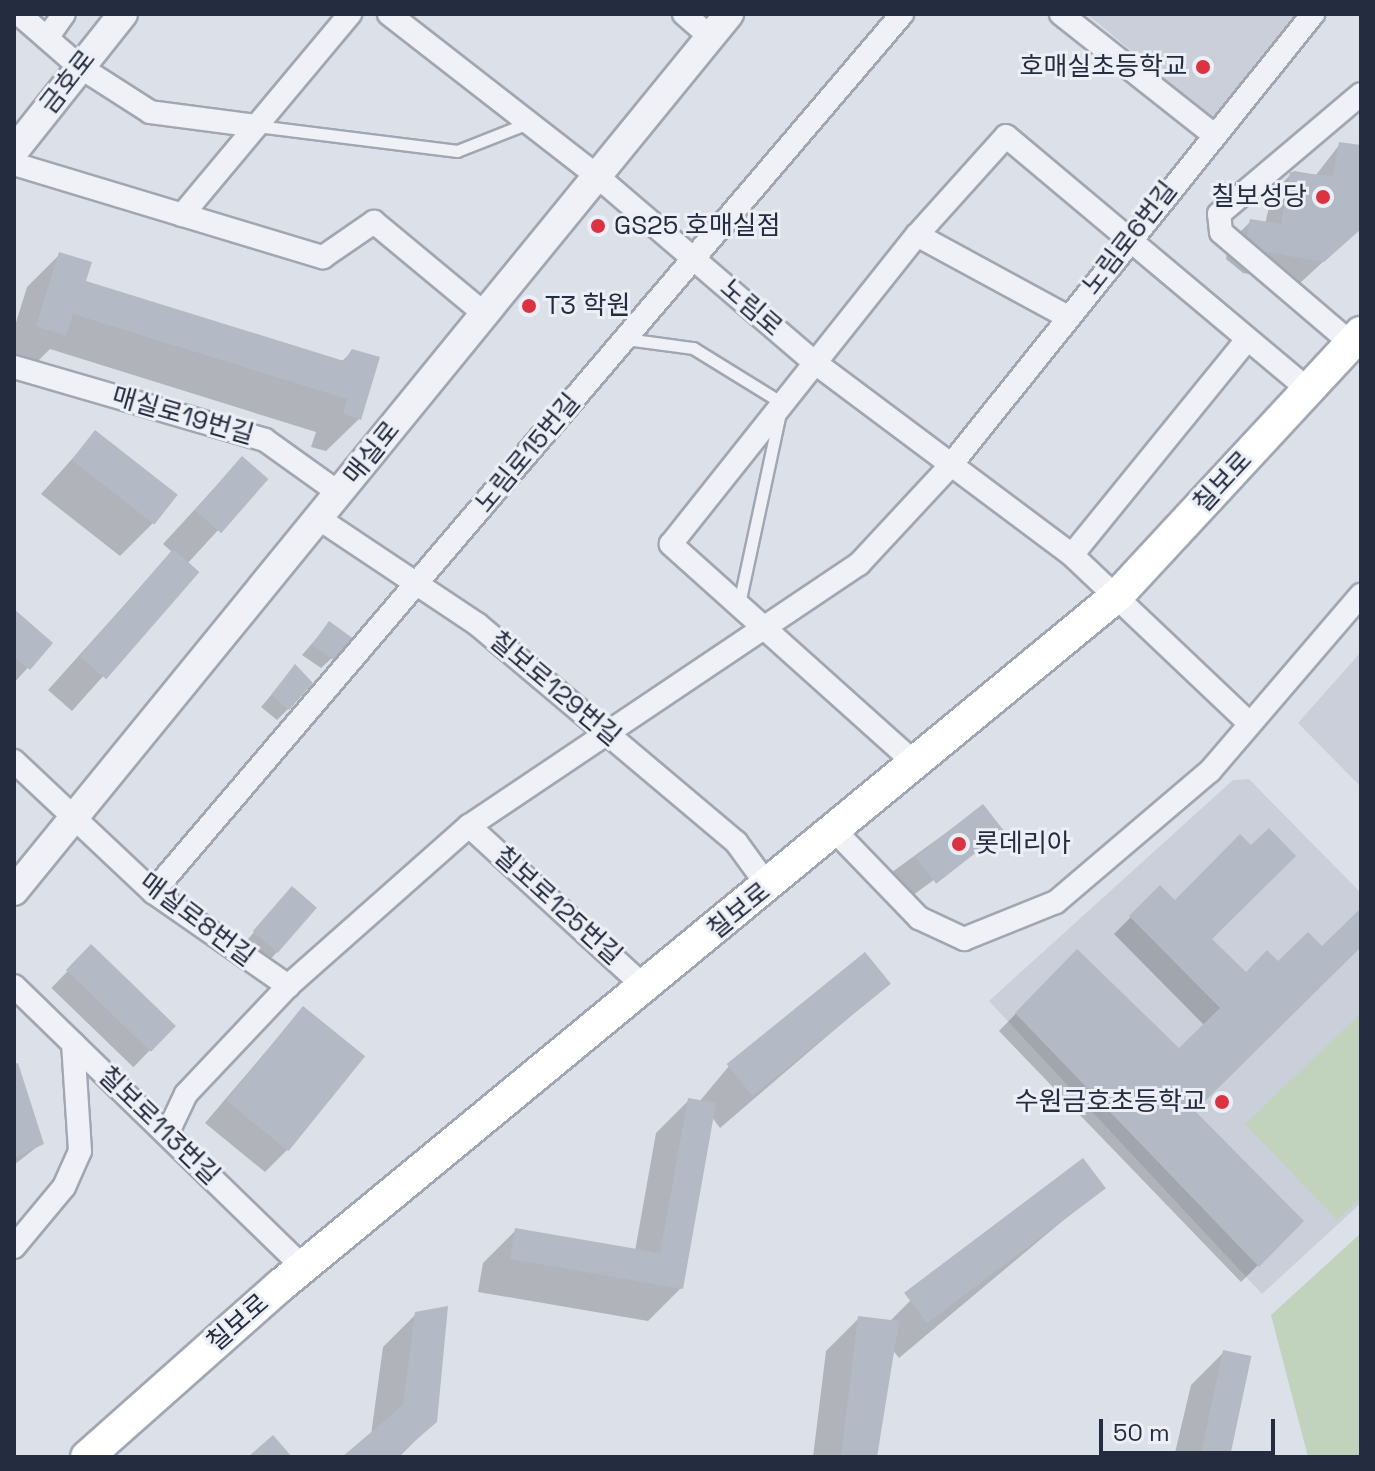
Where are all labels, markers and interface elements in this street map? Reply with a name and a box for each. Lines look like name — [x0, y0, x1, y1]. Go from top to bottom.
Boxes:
street label: 금호로 — [34, 44, 102, 120]
place label: 호매실초등학교 — [1020, 51, 1187, 83]
marker: 호매실초등학교 — [1194, 58, 1212, 76]
street label: 노림로6번길 — [1076, 175, 1184, 301]
place label: 칠보성당 — [1211, 181, 1307, 213]
marker: 칠보성당 — [1314, 188, 1332, 206]
place label: GS25 호매실점 — [614, 210, 781, 242]
marker: GS25 호매실점 — [589, 217, 607, 235]
street label: 노림로 — [714, 273, 788, 343]
place label: T3 학원 — [545, 290, 631, 322]
marker: T3 학원 — [520, 297, 538, 315]
street label: 매실로19번길 — [108, 381, 258, 451]
street label: 노림로15번길 — [469, 387, 587, 519]
street label: 매실로 — [337, 415, 407, 491]
street label: 칠보로 — [1187, 445, 1259, 519]
street label: 칠보로129번길 — [483, 625, 627, 753]
place label: 롯데리아 — [975, 828, 1071, 860]
marker: 롯데리아 — [950, 835, 968, 853]
street label: 칠보로125번길 — [487, 840, 629, 972]
street label: 매실로8번길 — [133, 867, 261, 973]
street label: 칠보로 — [701, 876, 777, 946]
street label: 칠보로113번길 — [92, 1060, 226, 1192]
place label: 수원금호초등학교 — [1015, 1086, 1206, 1118]
marker: 수원금호초등학교 — [1213, 1093, 1231, 1111]
street label: 칠보로 — [201, 1288, 275, 1358]
scale bar — [1103, 1403, 1279, 1453]
text: 50 m — [1113, 1417, 1170, 1448]

